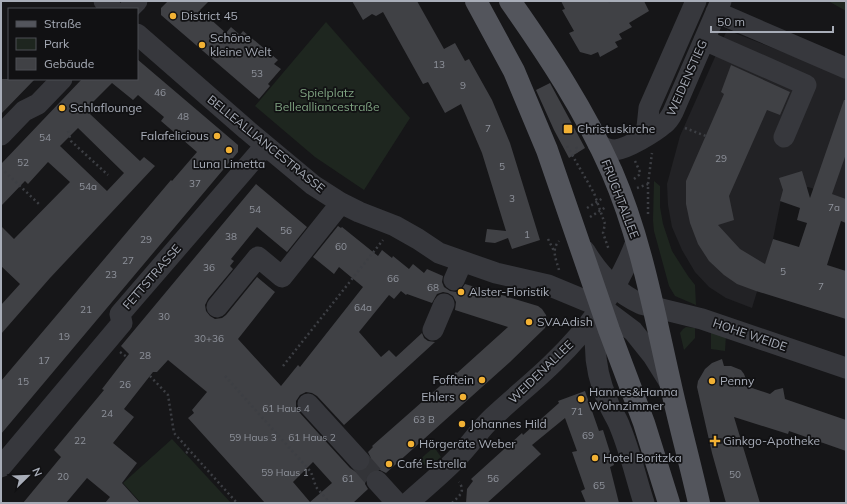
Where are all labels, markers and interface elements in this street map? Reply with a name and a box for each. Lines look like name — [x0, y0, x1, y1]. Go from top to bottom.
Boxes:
legend — [8, 8, 138, 80]
place label: District 45 — [181, 8, 238, 23]
scale bar — [711, 8, 833, 34]
marker: District 45 — [168, 11, 178, 21]
text: 50 m — [717, 14, 745, 29]
text: Straße — [44, 16, 81, 31]
place label: Schöne kleine Welt — [210, 30, 271, 59]
text: Park — [44, 36, 70, 51]
street label: WEIDENSTIEG — [663, 37, 710, 118]
marker: Schöne kleine Welt — [197, 40, 207, 50]
text: Gebäude — [44, 56, 94, 71]
house number: 13 — [433, 58, 445, 71]
house number: 53 — [251, 67, 263, 80]
house number: 9 — [460, 79, 466, 92]
park label: Spielplatz Bellealliancestraße — [274, 85, 380, 114]
house number: 46 — [154, 86, 166, 99]
street label: BELLEALLIANCESTRASSE — [205, 92, 328, 196]
place label: Schlaflounge — [70, 100, 142, 115]
marker: Schlaflounge — [57, 103, 67, 113]
house number: 48 — [177, 110, 189, 123]
place label: Christuskirche — [577, 121, 655, 136]
house number: 7 — [485, 122, 491, 135]
marker: Christuskirche — [562, 123, 574, 135]
place label: Falafelicious — [141, 128, 209, 143]
house number: 54 — [39, 131, 51, 144]
marker: Falafelicious — [212, 131, 222, 141]
marker: Luna Limetta — [224, 145, 234, 155]
house number: 29 — [715, 152, 727, 165]
house number: 52 — [17, 156, 29, 169]
place label: Luna Limetta — [193, 156, 265, 171]
street label: FRUCHTALLEE — [598, 157, 642, 241]
house number: 5 — [499, 160, 505, 173]
house number: 37 — [189, 177, 201, 190]
house number: 54a — [79, 180, 97, 193]
house number: 3 — [509, 192, 515, 205]
house number: 7a — [828, 201, 840, 214]
house number: 54 — [249, 203, 261, 216]
house number: 56 — [280, 224, 292, 237]
house number: 1 — [524, 228, 530, 241]
house number: 38 — [225, 230, 237, 243]
house number: 29 — [140, 233, 152, 246]
house number: 60 — [335, 240, 347, 253]
street label: FETTSTRASSE — [119, 241, 184, 312]
house number: 27 — [122, 254, 134, 267]
house number: 36 — [203, 261, 215, 274]
house number: 5 — [780, 265, 786, 278]
house number: 23 — [105, 268, 117, 281]
house number: 66 — [387, 272, 399, 285]
house number: 7 — [818, 280, 824, 293]
house number: 68 — [427, 281, 439, 294]
place label: Alster-Floristik — [469, 284, 550, 299]
marker: Alster-Floristik — [456, 287, 466, 297]
house number: 64a — [354, 301, 372, 314]
house number: 21 — [80, 303, 92, 316]
house number: 30 — [158, 310, 170, 323]
place label: SVAAdish — [537, 314, 593, 329]
street label: HOHE WEIDE — [711, 315, 789, 354]
marker: SVAAdish — [524, 317, 534, 327]
house number: 19 — [58, 330, 70, 343]
house number: 30+36 — [194, 332, 224, 345]
street label: WEIDENALLEE — [505, 337, 576, 406]
house number: 28 — [139, 349, 151, 362]
house number: 17 — [38, 354, 50, 367]
place label: Fofftein — [433, 372, 474, 387]
place label: Penny — [720, 373, 755, 388]
house number: 15 — [17, 375, 29, 388]
marker: Fofftein — [477, 375, 487, 385]
marker: Penny — [707, 376, 717, 386]
house number: 26 — [119, 378, 131, 391]
place label: Hannes&Hanna Wohnzimmer — [589, 384, 678, 413]
place label: Ehlers — [421, 389, 455, 404]
marker: Ehlers — [458, 392, 468, 402]
marker: Hannes&Hanna Wohnzimmer — [576, 394, 586, 404]
house number: 61 Haus 4 — [262, 402, 310, 415]
house number: 71 — [571, 405, 583, 418]
house number: 24 — [101, 407, 113, 420]
house number: 63 B — [413, 413, 435, 426]
place label: Johannes Hild — [470, 416, 547, 431]
marker: Johannes Hild — [457, 419, 467, 429]
house number: 69 — [582, 429, 594, 442]
house number: 59 Haus 3 — [229, 431, 277, 444]
house number: 61 Haus 2 — [288, 431, 336, 444]
place label: Ginkgo-Apotheke — [723, 433, 820, 448]
house number: 22 — [74, 434, 86, 447]
place label: Hörgeräte Weber — [419, 436, 516, 451]
marker: Ginkgo-Apotheke — [710, 436, 720, 446]
marker: Hörgeräte Weber — [406, 439, 416, 449]
place label: Hotel Boritzka — [603, 450, 682, 465]
marker: Hotel Boritzka — [590, 453, 600, 463]
north arrow — [8, 456, 48, 496]
place label: Café Estrella — [397, 456, 467, 471]
marker: Café Estrella — [384, 459, 394, 469]
text: N — [29, 466, 45, 479]
house number: 59 Haus 1 — [261, 466, 309, 479]
house number: 50 — [729, 468, 741, 481]
house number: 20 — [57, 470, 69, 483]
house number: 61 — [342, 472, 354, 485]
house number: 56 — [487, 472, 499, 485]
house number: 65 — [593, 479, 605, 492]

